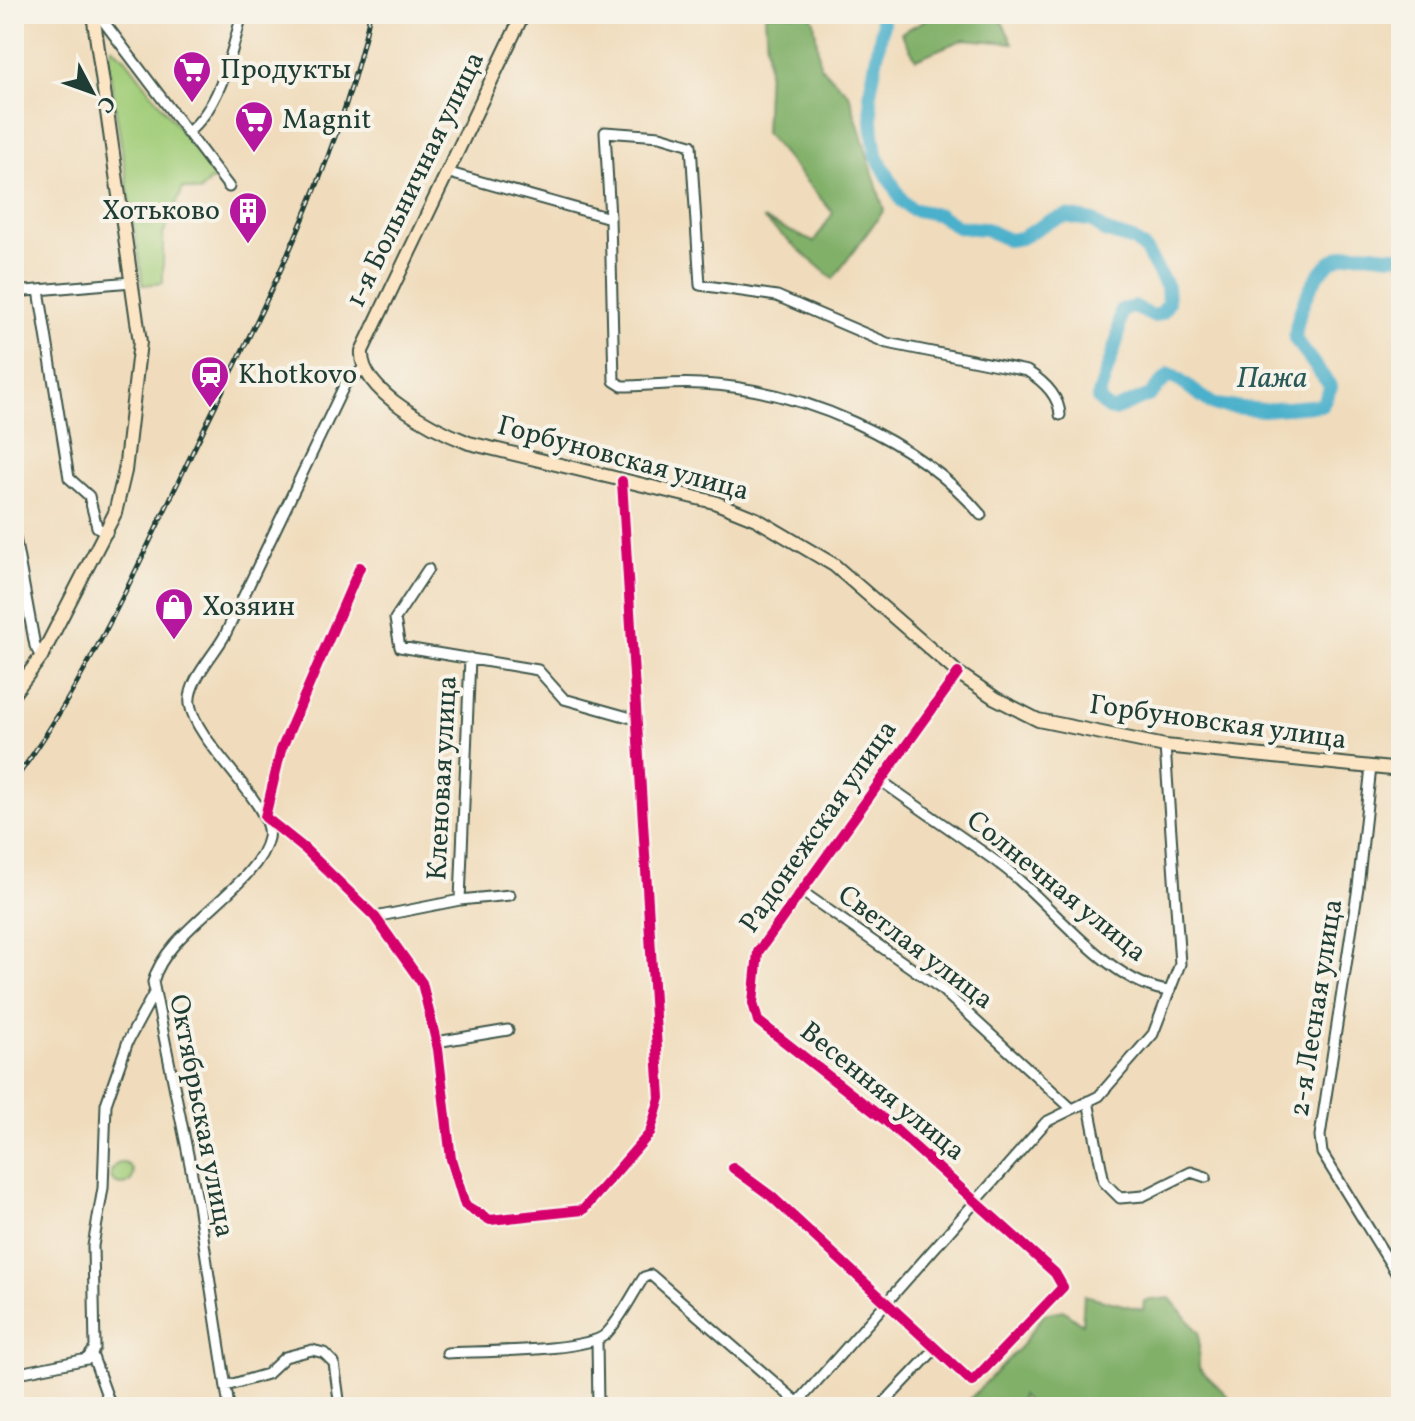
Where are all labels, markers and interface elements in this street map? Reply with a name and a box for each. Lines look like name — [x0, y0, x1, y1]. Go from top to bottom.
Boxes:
street label: 1-я Больничная улица — [337, 45, 495, 315]
supermarket icon: Продукты — [171, 49, 213, 104]
place label: Продукты — [220, 51, 351, 90]
north arrow — [52, 52, 132, 132]
text: С — [89, 88, 122, 119]
supermarket icon: Magnit — [233, 99, 275, 154]
place label: Magnit — [282, 101, 371, 140]
building icon: Хотьково — [227, 190, 269, 245]
place label: Хотьково — [102, 192, 220, 231]
station icon: Khotkovo — [189, 354, 231, 409]
place label: Khotkovo — [238, 356, 357, 395]
water label: Пажа — [1237, 358, 1307, 400]
street label: Горбуновская улица — [493, 407, 753, 511]
shop icon: Хозяин — [153, 586, 195, 641]
place label: Хозяин — [202, 588, 295, 627]
street label: Кленовая улица — [418, 675, 468, 881]
street label: Горбуновская улица — [1087, 686, 1349, 760]
street label: Радонежская улица — [731, 713, 907, 941]
street label: Солнечная улица — [957, 802, 1155, 972]
street label: Светлая улица — [829, 876, 1001, 1020]
street label: 2-я Лесная улица — [1281, 896, 1353, 1120]
street label: Октябрьская улица — [158, 991, 244, 1241]
street label: Весенняя улица — [791, 1013, 973, 1171]

